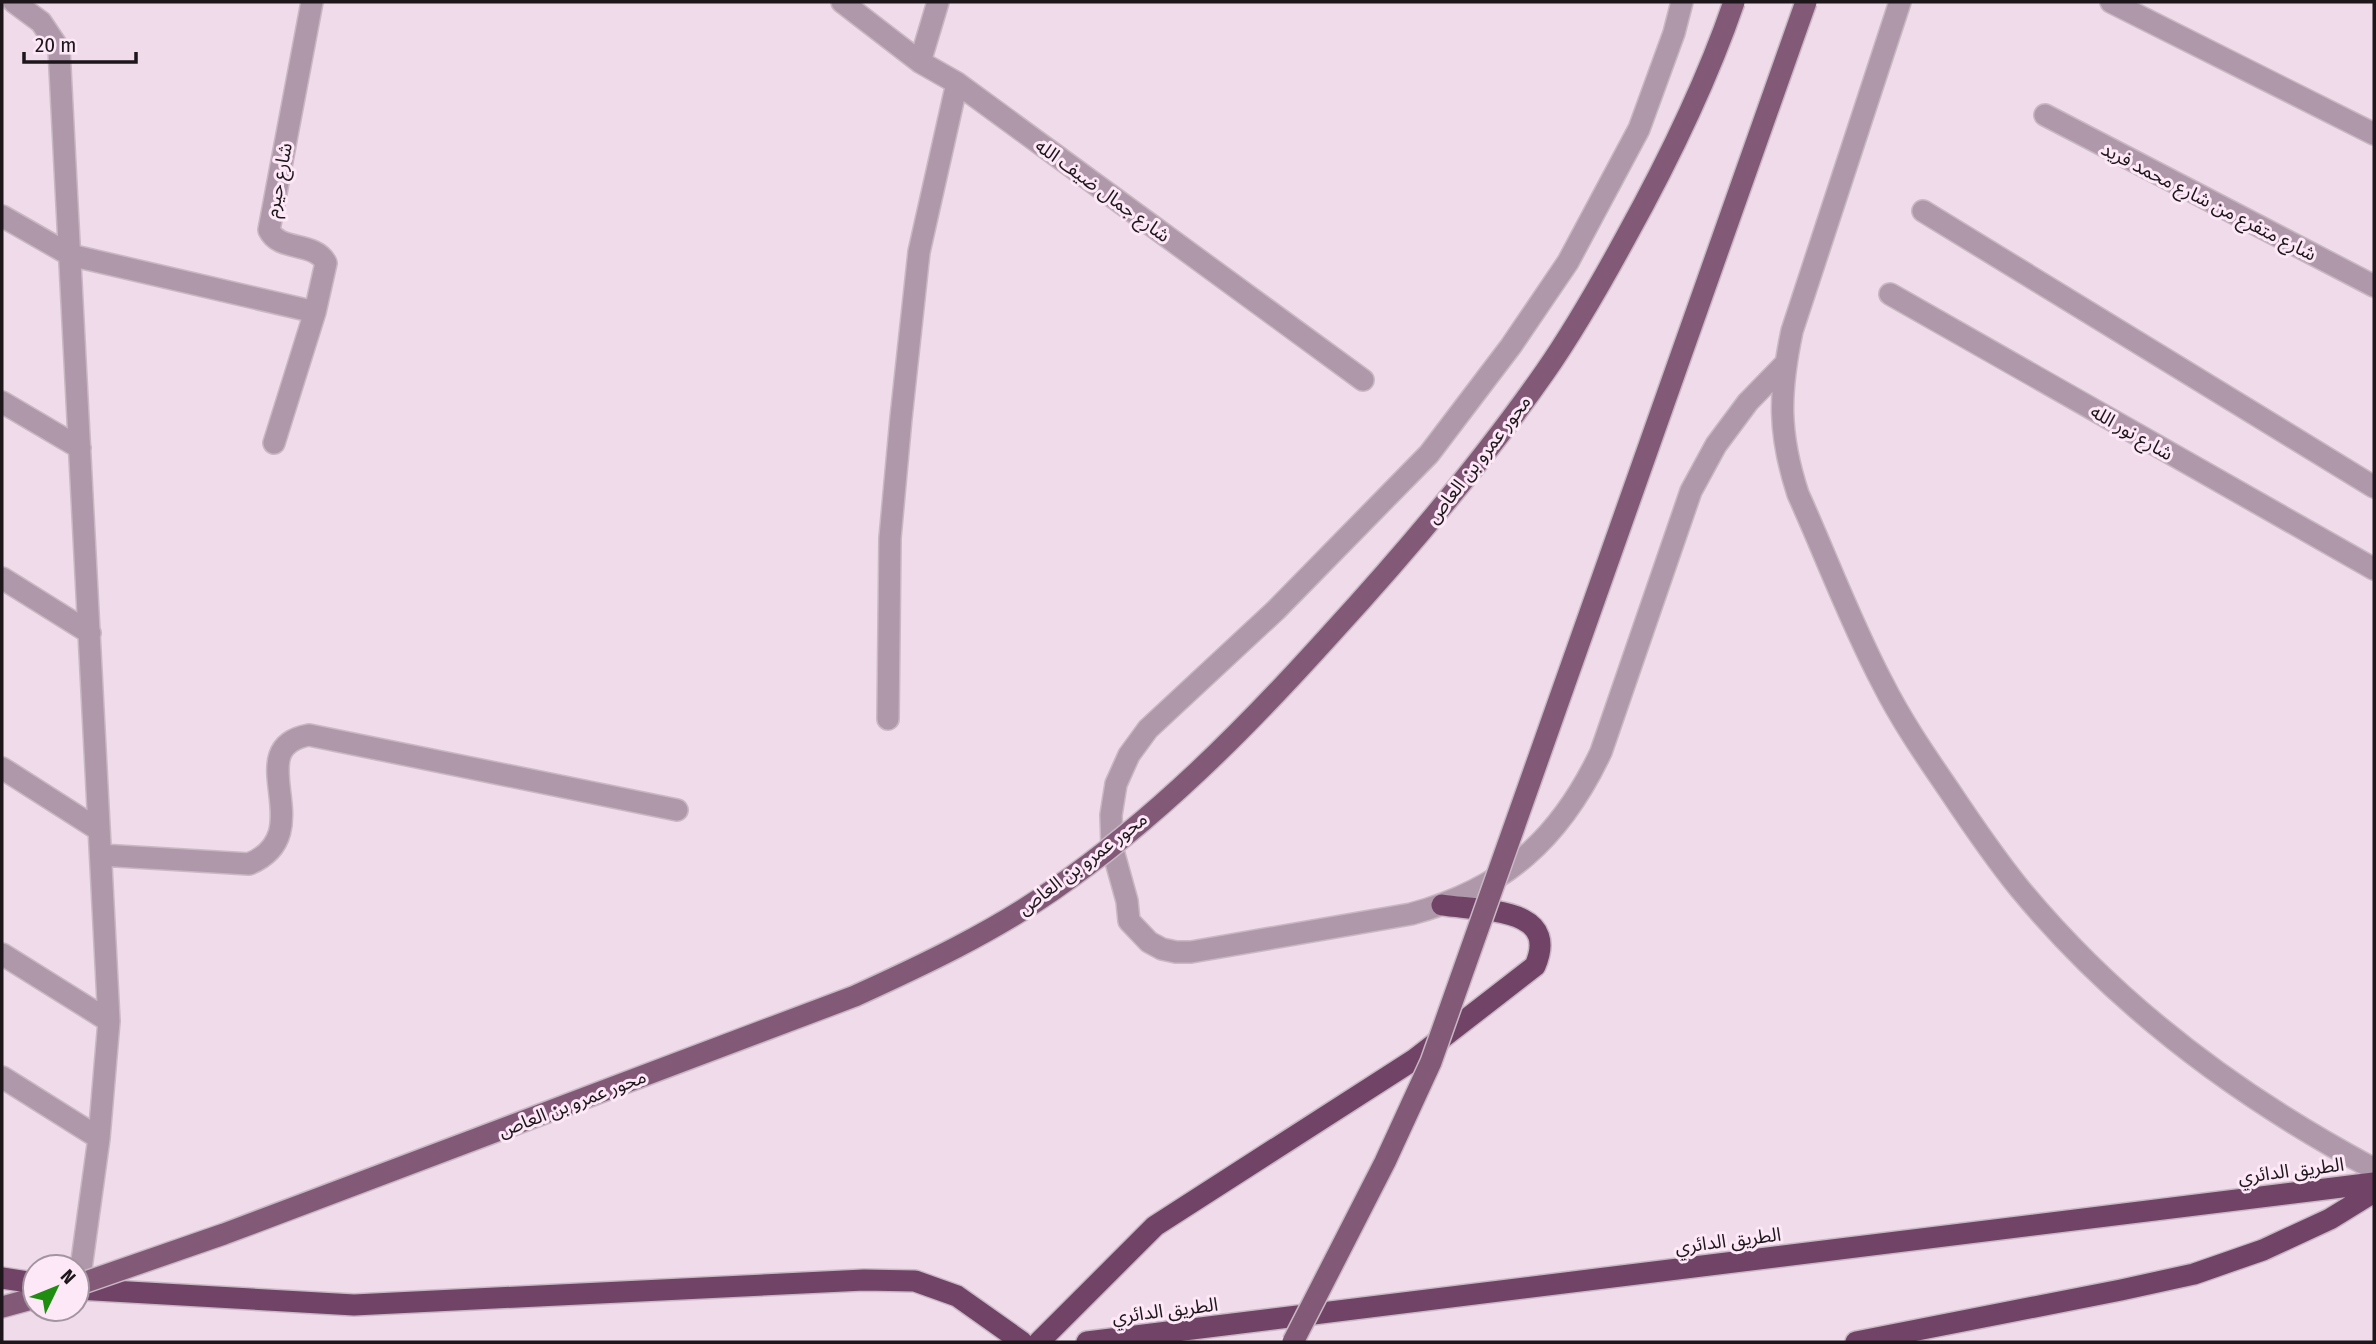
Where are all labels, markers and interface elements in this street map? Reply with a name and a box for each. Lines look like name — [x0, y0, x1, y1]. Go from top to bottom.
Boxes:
scale bar — [24, 21, 136, 65]
text: 20 m — [35, 32, 76, 58]
street label: شارع جمال ضيف الله — [1030, 134, 1175, 249]
street label: شارع متفرع من شارع محمد فريد — [2096, 137, 2320, 268]
street label: شارع حيرم — [260, 141, 300, 220]
street label: محور عمرو بن العاص — [1421, 391, 1536, 528]
street label: شارع نور الله — [2085, 400, 2177, 467]
street label: محور عمرو بن العاص — [1013, 807, 1152, 920]
street label: محور عمرو بن العاص — [495, 1065, 649, 1142]
street label: الطريق الدائري — [2237, 1153, 2346, 1192]
street label: الطريق الدائري — [1674, 1223, 1783, 1262]
north arrow — [21, 1253, 91, 1323]
text: N — [56, 1265, 80, 1289]
street label: الطريق الدائري — [1111, 1293, 1220, 1332]

